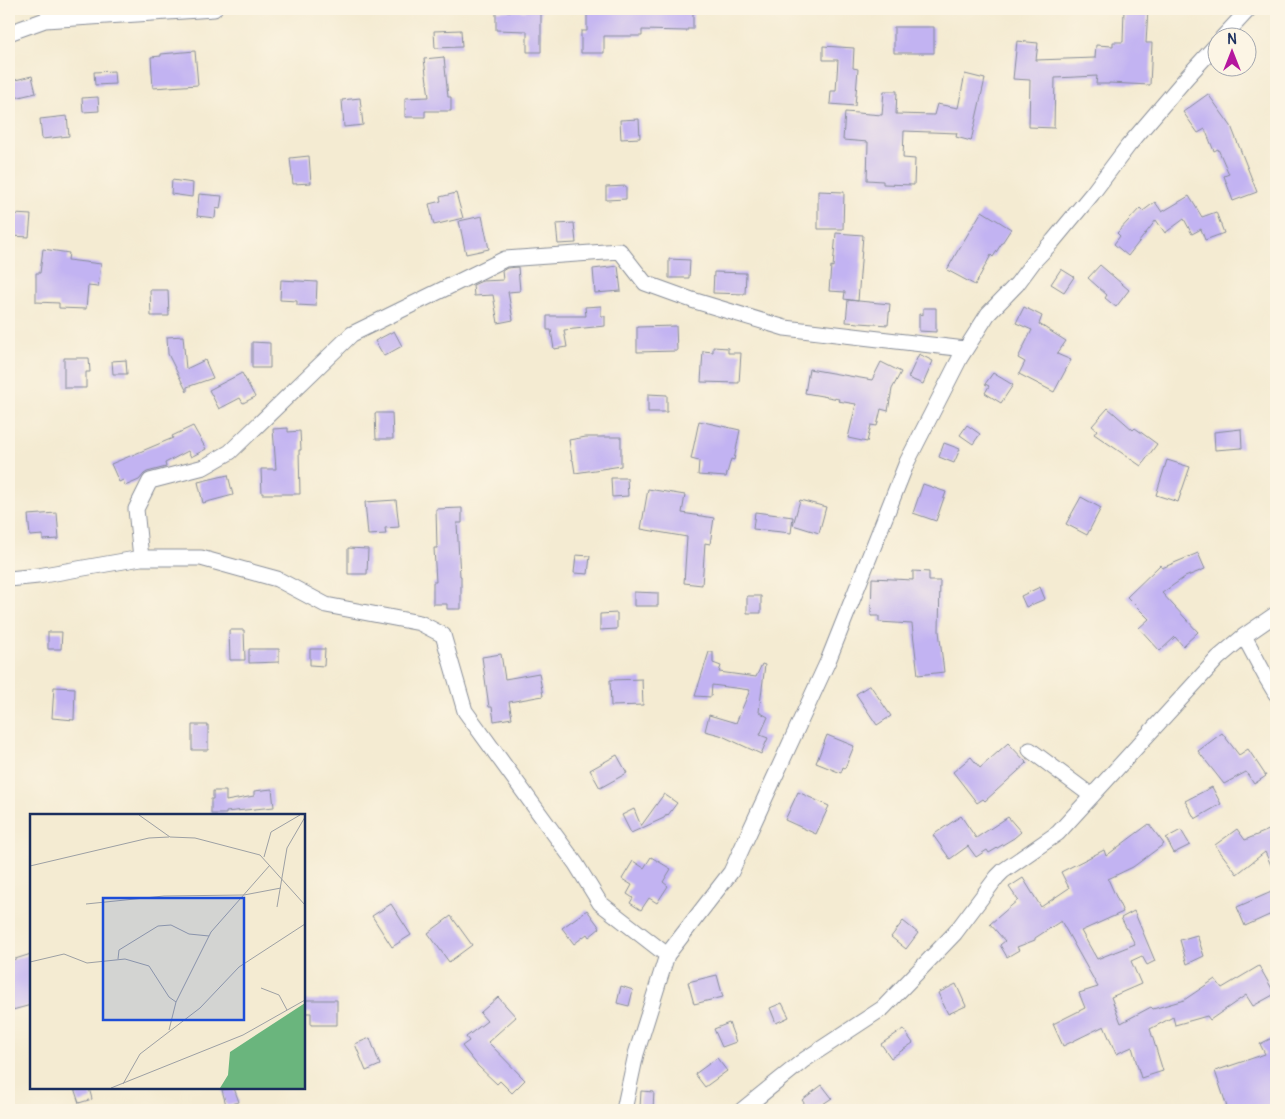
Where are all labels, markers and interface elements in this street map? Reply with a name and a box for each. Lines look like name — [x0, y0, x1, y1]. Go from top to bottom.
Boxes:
north arrow — [1208, 28, 1258, 78]
text: N — [1227, 31, 1237, 48]
inset map — [30, 814, 305, 1089]

